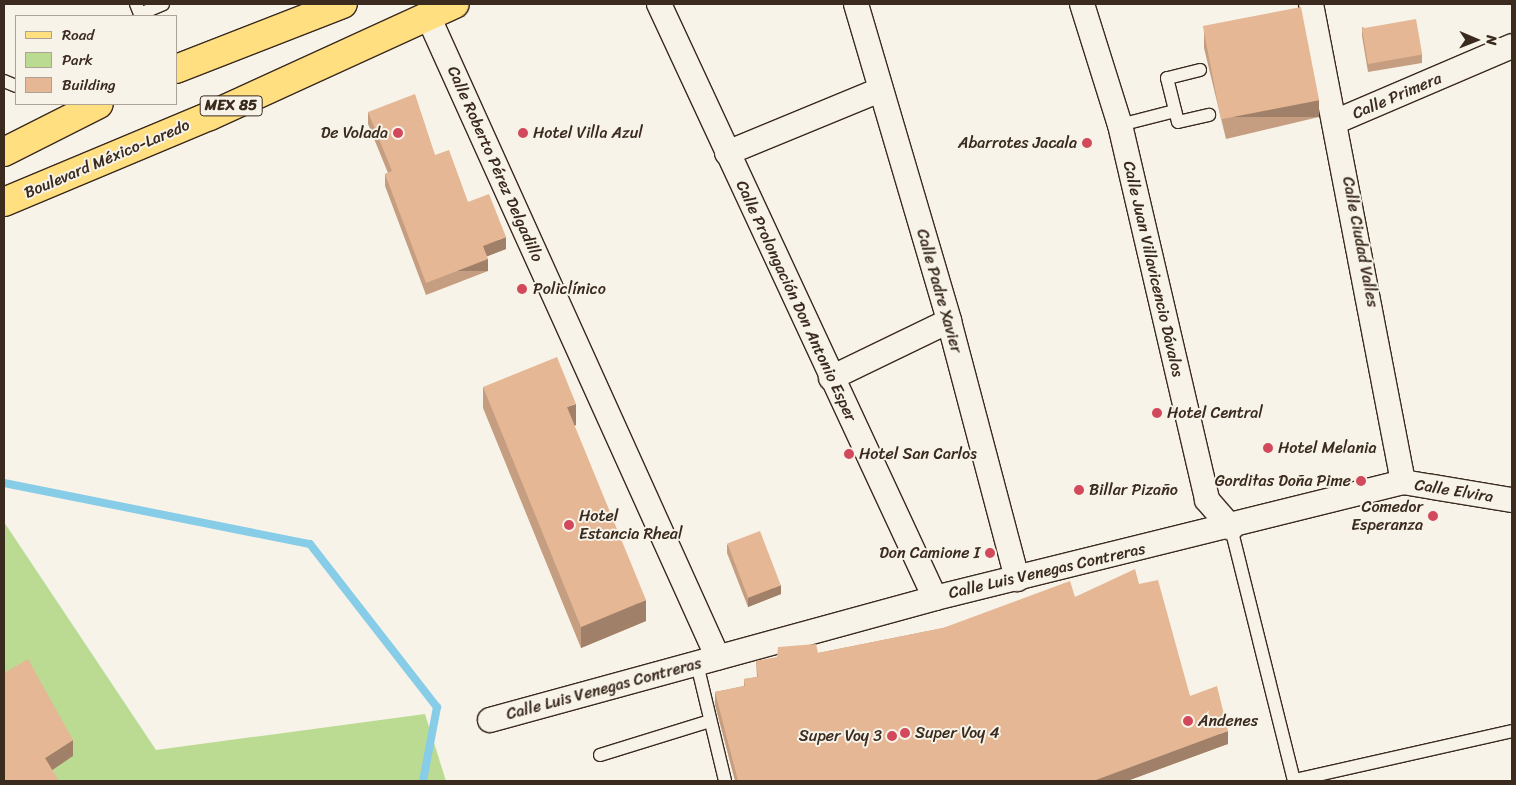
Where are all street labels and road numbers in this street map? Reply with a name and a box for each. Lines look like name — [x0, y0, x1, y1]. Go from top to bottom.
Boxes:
street label: Calle Roberto Pérez Delgadillo — [443, 63, 547, 265]
street label: Calle Primera — [1349, 69, 1445, 123]
road number: MEX 85 — [198, 94, 264, 118]
street label: Boulevard México-Laredo — [21, 115, 193, 203]
street label: Calle Juan Villavicencio Dávalos — [1119, 159, 1187, 379]
street label: Calle Ciudad Valles — [1338, 175, 1382, 309]
street label: Calle Prolongación Don Antonio Esper — [731, 177, 861, 425]
street label: Calle Padre Xavier — [912, 227, 966, 355]
street label: Calle Elvira — [1413, 475, 1495, 507]
street label: Calle Luis Venegas Contreras — [946, 539, 1148, 603]
street label: Calle Luis Venegas Contreras — [504, 654, 704, 724]

